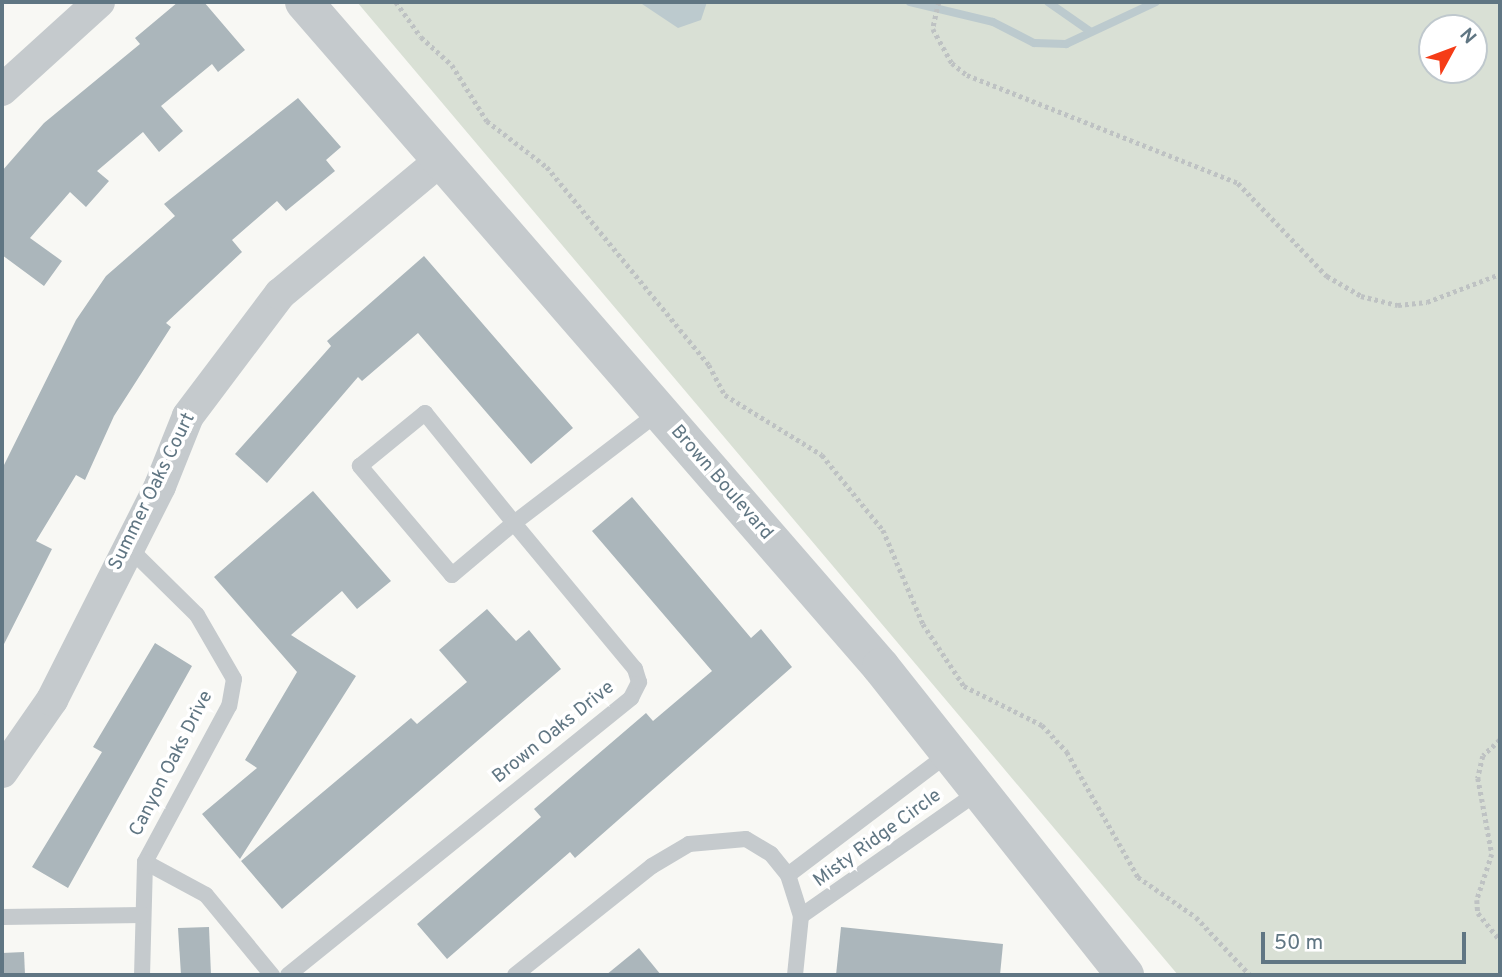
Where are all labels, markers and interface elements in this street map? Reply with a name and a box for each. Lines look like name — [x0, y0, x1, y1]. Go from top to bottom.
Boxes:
north arrow — [1418, 14, 1488, 84]
text: N — [1454, 24, 1481, 50]
street label: Summer Oaks Court — [105, 409, 201, 575]
street label: Brown Boulevard — [665, 421, 777, 545]
street label: Brown Oaks Drive — [488, 677, 620, 789]
street label: Canyon Oaks Drive — [125, 687, 219, 841]
street label: Misty Ridge Circle — [810, 785, 946, 893]
scale bar — [1264, 918, 1469, 962]
text: 50 m — [1274, 930, 1323, 957]

